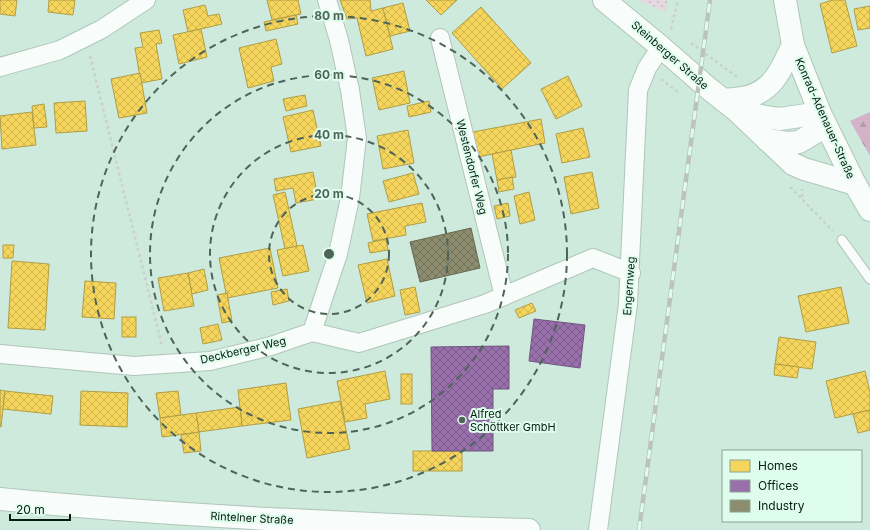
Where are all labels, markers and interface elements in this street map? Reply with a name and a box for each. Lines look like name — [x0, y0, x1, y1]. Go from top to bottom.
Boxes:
text: 80 m — [314, 8, 344, 23]
street label: Steinberger Straße — [629, 18, 711, 92]
street label: Konrad-Adenauer-Straße — [792, 55, 858, 181]
text: 60 m — [314, 67, 344, 82]
street label: Westendorfer Weg — [453, 118, 491, 216]
text: 40 m — [314, 127, 344, 142]
text: 20 m — [314, 186, 344, 201]
centre of rings — [322, 247, 336, 261]
street label: Engernweg — [620, 256, 638, 316]
street label: Deckberger Weg — [199, 333, 287, 367]
place label: Alfred Schöttker GmbH — [470, 407, 556, 434]
marker: Alfred Schöttker GmbH — [457, 415, 467, 425]
legend — [722, 450, 862, 522]
text: Homes — [758, 458, 798, 473]
text: Offices — [758, 478, 799, 493]
scale bar — [10, 496, 70, 522]
text: Industry — [758, 498, 805, 513]
text: 20 m — [16, 502, 45, 517]
street label: Rintelner Straße — [210, 509, 294, 527]

